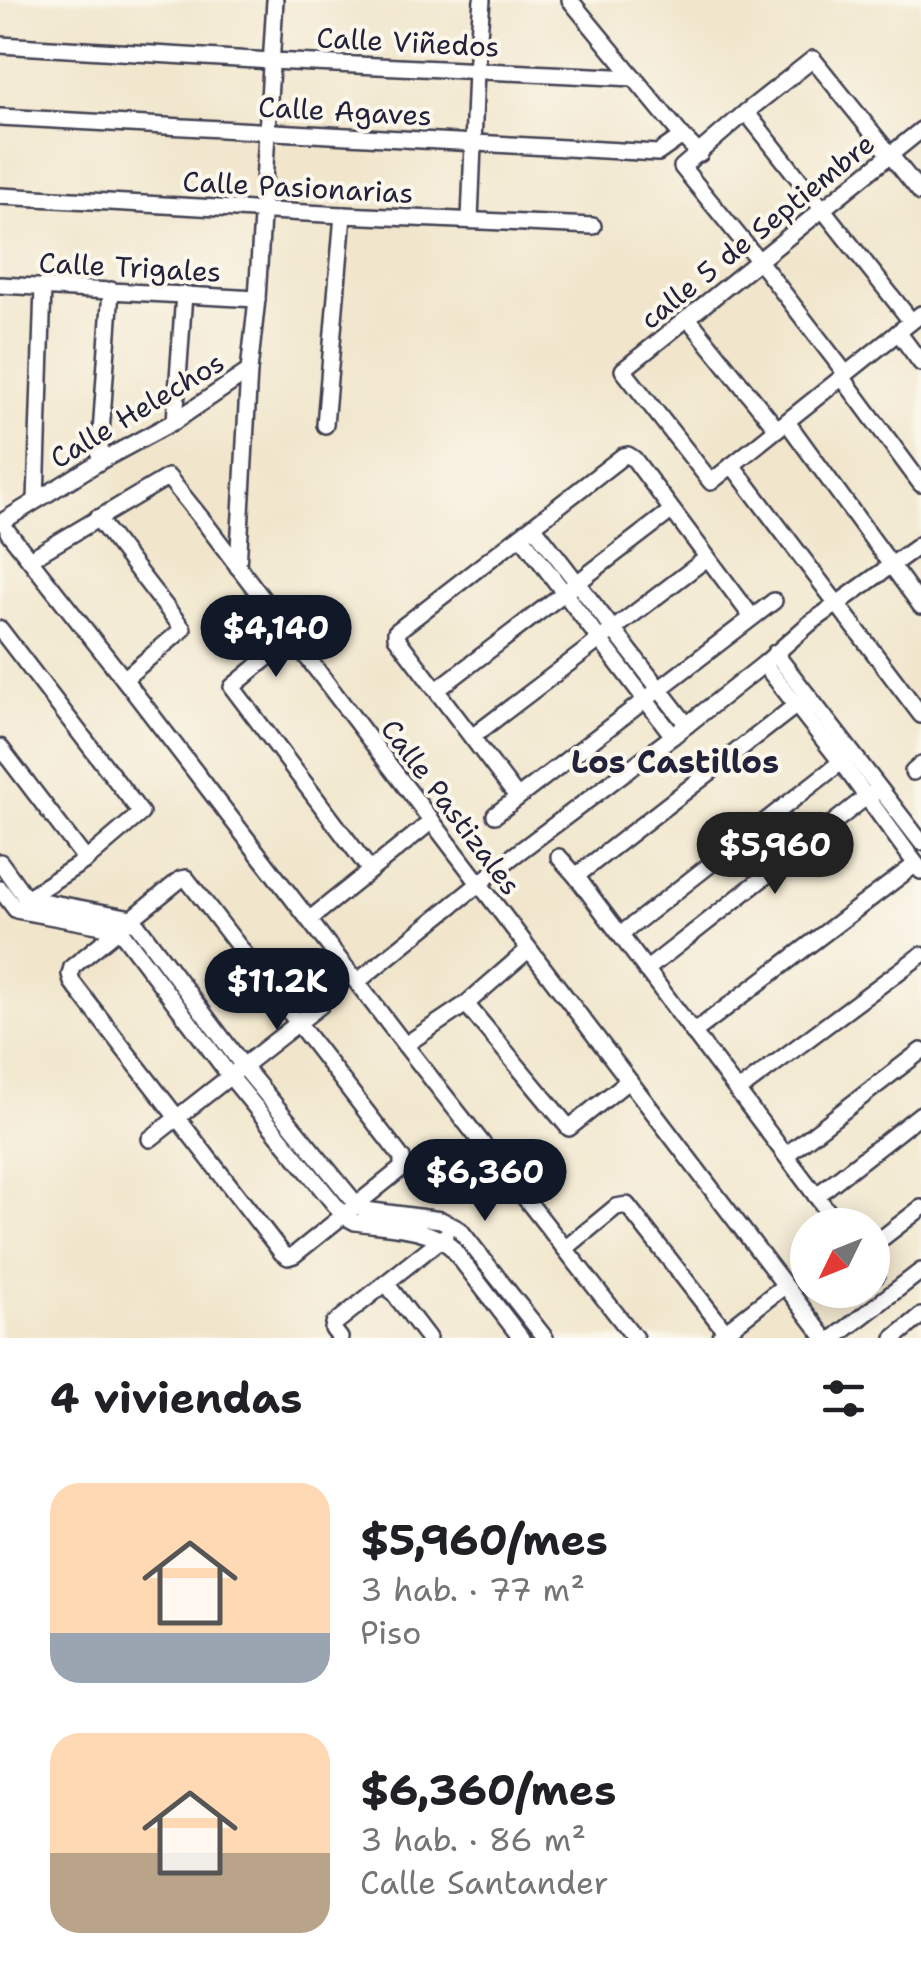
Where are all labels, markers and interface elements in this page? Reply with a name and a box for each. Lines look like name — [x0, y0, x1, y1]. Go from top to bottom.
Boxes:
street label: Calle Viñedos — [316, 18, 500, 66]
street label: Calle Agaves — [257, 87, 433, 135]
street label: calle 5 de Septiembre — [632, 125, 882, 337]
street label: Calle Pasionarias — [182, 162, 414, 212]
street label: Calle Trigales — [38, 243, 222, 291]
street label: Calle Helechos — [43, 343, 231, 477]
pin: $4,140 — [195, 595, 357, 680]
text: $4,140 — [223, 606, 329, 649]
street label: Calle Pastizales — [372, 711, 530, 903]
district label: Los Castillos — [571, 740, 779, 783]
pin: $5,960 — [694, 812, 856, 897]
text: $5,960 — [719, 823, 831, 866]
pin: $11.2K — [196, 948, 358, 1033]
text: $11.2K — [227, 959, 327, 1002]
pin: $6,360 — [404, 1139, 566, 1224]
text: $6,360 — [426, 1150, 545, 1193]
north arrow — [790, 1208, 890, 1308]
map controls — [790, 1208, 890, 1308]
text: 4 viviendas — [50, 1370, 302, 1426]
icon: filters — [816, 1371, 871, 1426]
text: $5,960/mes — [360, 1512, 608, 1568]
icon: home — [130, 1523, 250, 1643]
text: 3 hab. · 77 m² — [360, 1568, 585, 1611]
text: Piso — [360, 1611, 421, 1654]
text: $6,360/mes — [360, 1762, 616, 1818]
icon: home — [130, 1773, 250, 1893]
text: 3 hab. · 86 m² — [360, 1818, 586, 1861]
text: Calle Santander — [360, 1861, 609, 1904]

